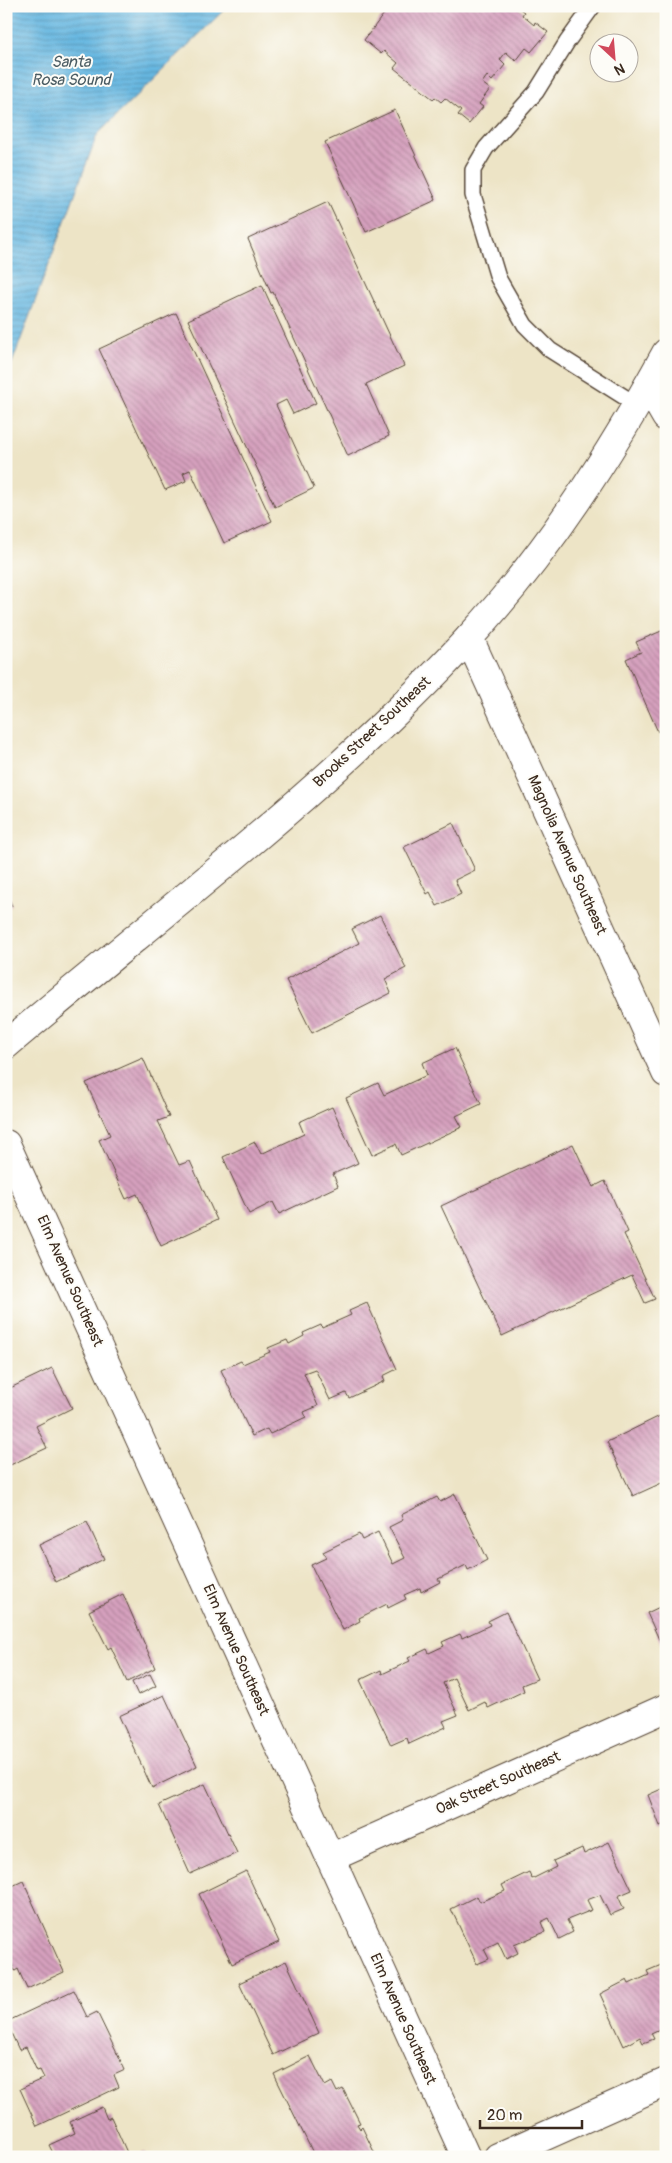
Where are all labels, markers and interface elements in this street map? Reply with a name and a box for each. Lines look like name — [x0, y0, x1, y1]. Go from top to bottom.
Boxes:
north arrow — [590, 32, 640, 82]
water label: Santa Rosa Sound — [32, 52, 113, 90]
text: N — [611, 60, 627, 79]
street label: Brooks Street Southeast — [309, 672, 436, 792]
street label: Magnolia Avenue Southeast — [523, 772, 611, 939]
street label: Elm Avenue Southeast — [32, 1212, 108, 1351]
street label: Elm Avenue Southeast — [198, 1581, 274, 1720]
street label: Oak Street Southeast — [433, 1747, 564, 1819]
street label: Elm Avenue Southeast — [365, 1950, 441, 2089]
scale bar — [480, 2098, 582, 2130]
text: 20 m — [487, 2106, 522, 2125]

